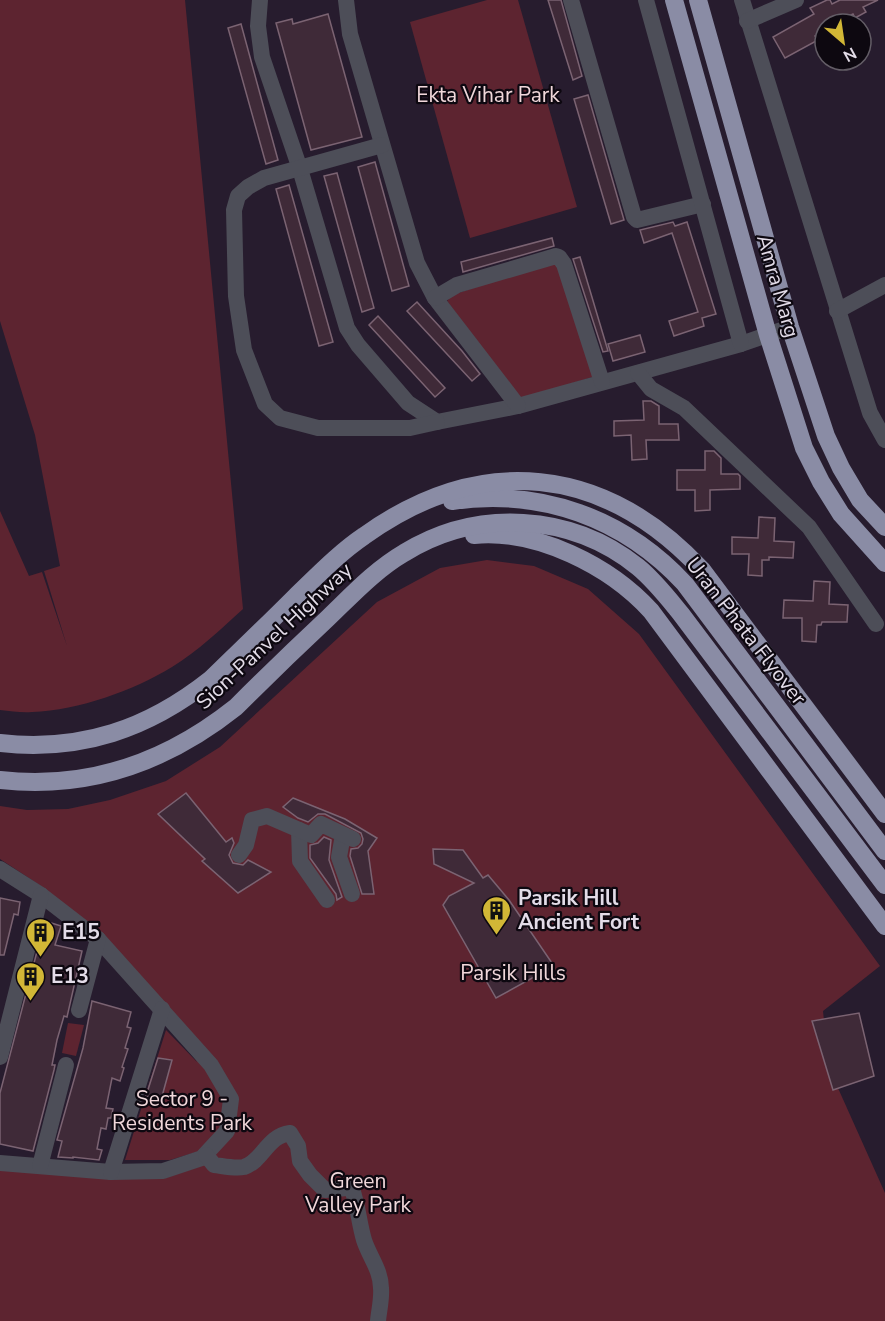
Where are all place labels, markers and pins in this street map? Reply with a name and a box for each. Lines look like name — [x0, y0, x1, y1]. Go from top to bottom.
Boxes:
place label: Parsik Hill Ancient Fort — [518, 884, 640, 936]
building icon: Parsik Hill Ancient Fort — [481, 894, 513, 936]
building icon: E15 — [25, 916, 57, 958]
place label: E15 — [62, 918, 100, 946]
building icon: E13 — [14, 960, 46, 1002]
place label: E13 — [51, 962, 89, 990]

